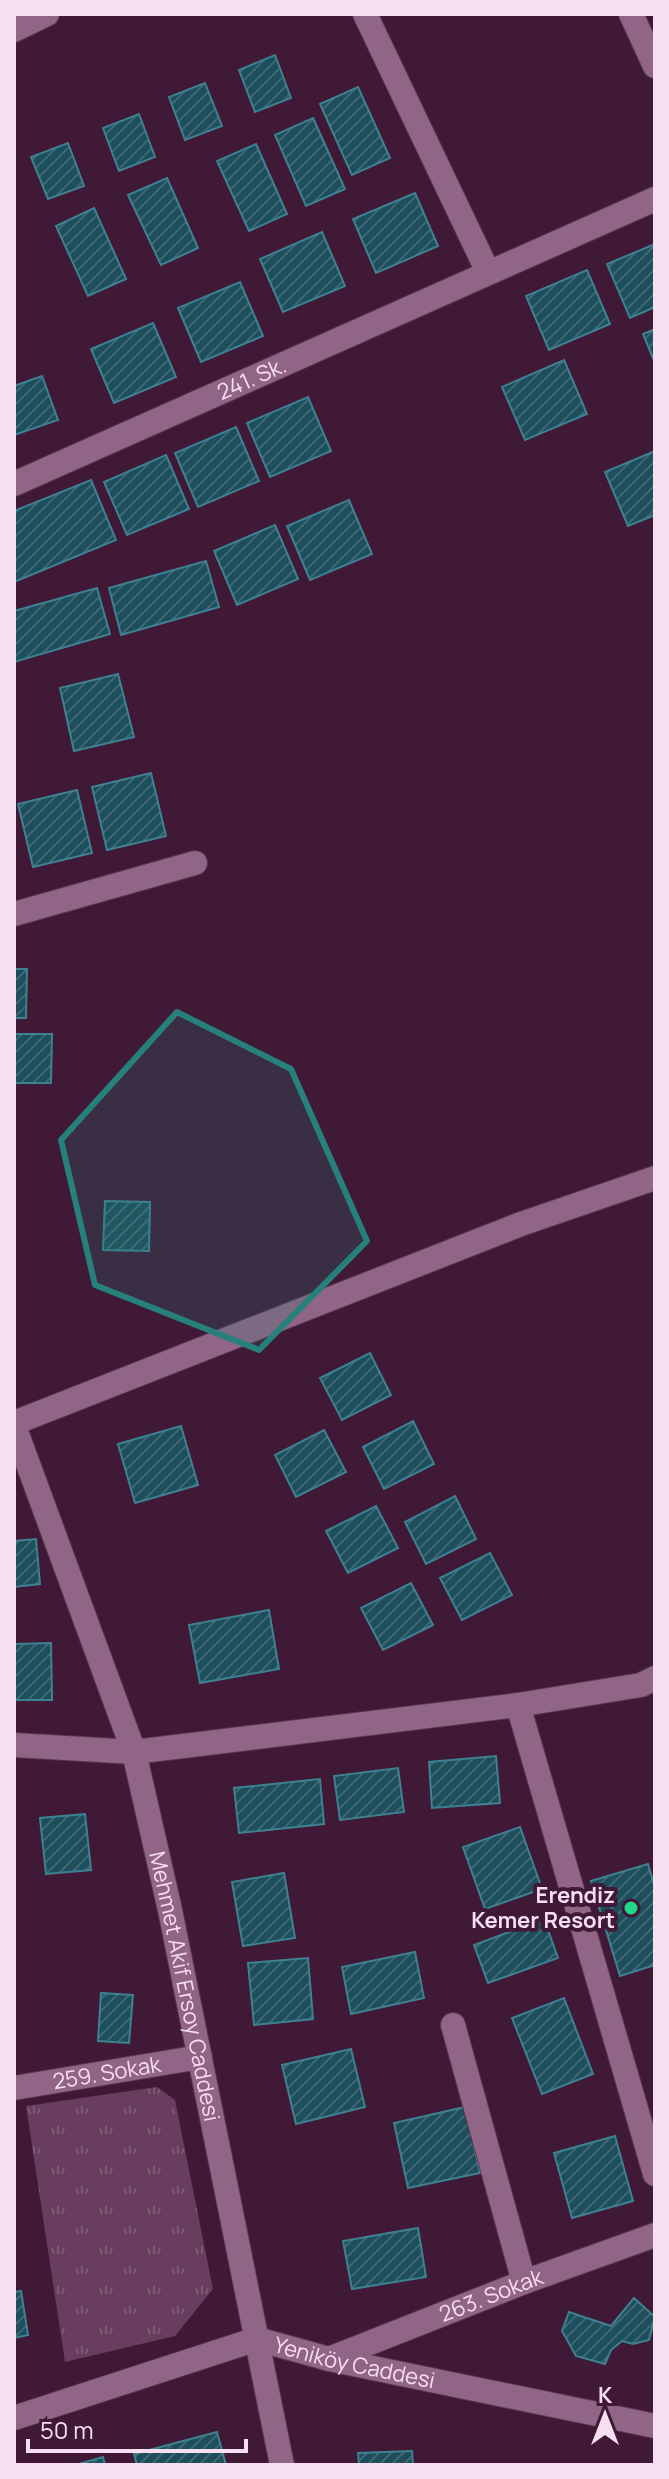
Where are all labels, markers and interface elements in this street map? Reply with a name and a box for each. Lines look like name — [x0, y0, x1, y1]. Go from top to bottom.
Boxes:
street label: 241. Sk. — [212, 350, 291, 407]
street label: Mehmet Akif Ersoy Caddesi — [142, 1848, 227, 2124]
place label: Erendiz Kemer Resort — [471, 1880, 615, 1935]
marker: Erendiz Kemer Resort — [622, 1899, 640, 1917]
street label: 259. Sokak — [50, 2049, 164, 2096]
street label: 263. Sokak — [435, 2261, 548, 2329]
street label: Yeniköy Caddesi — [271, 2329, 438, 2395]
north arrow — [565, 2375, 645, 2455]
text: K — [598, 2380, 613, 2410]
scale bar — [28, 2403, 246, 2453]
text: 50 m — [40, 2413, 94, 2446]

